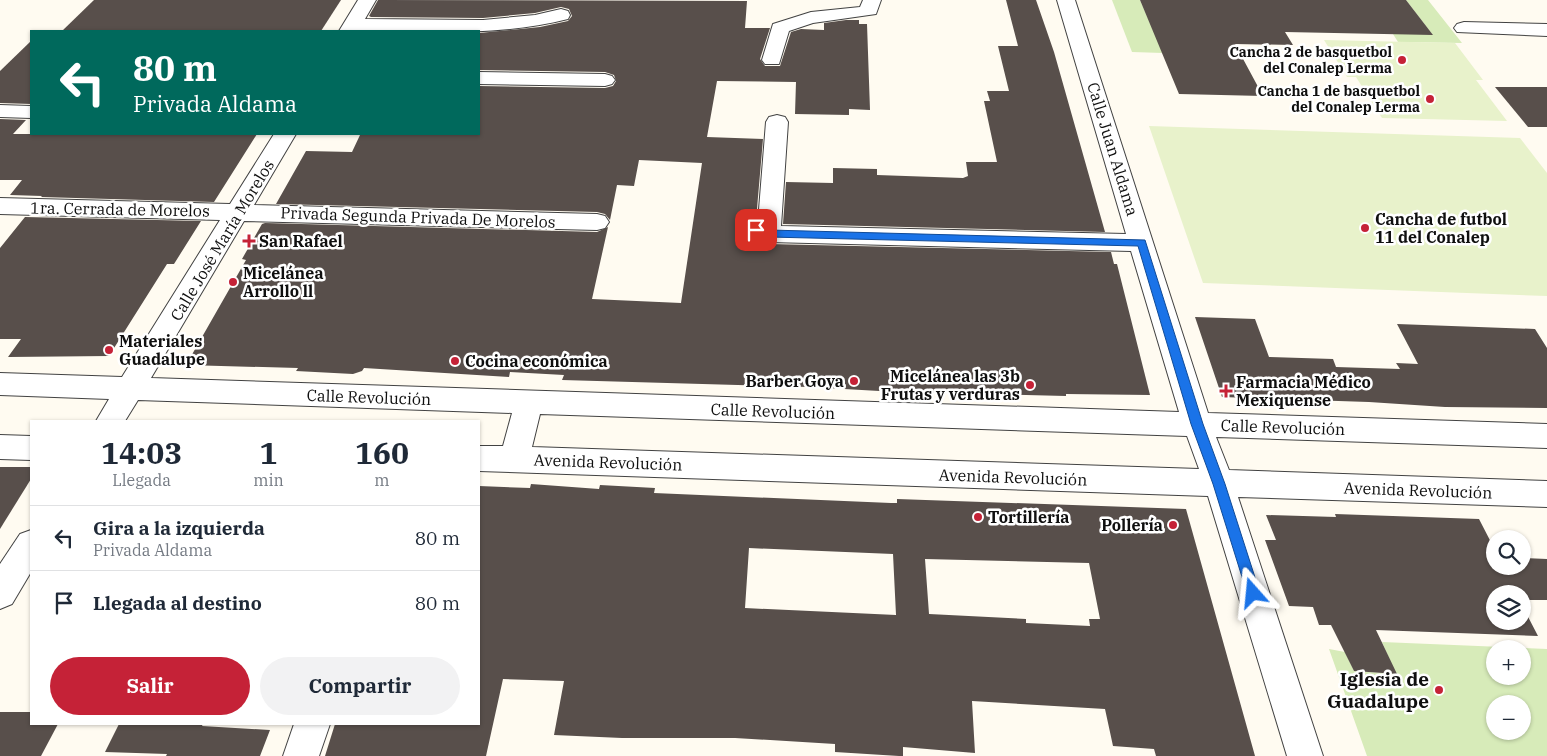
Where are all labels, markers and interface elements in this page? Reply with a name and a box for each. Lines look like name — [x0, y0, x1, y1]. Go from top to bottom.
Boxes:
place label: Cancha 2 de basquetbol del Conalep Lerma — [1230, 43, 1392, 77]
text: 80 m — [133, 45, 217, 91]
icon: left — [50, 50, 115, 115]
marker: Cancha 2 de basquetbol del Conalep Lerma — [1396, 54, 1408, 66]
street label: Calle Juan Aldama — [1083, 80, 1143, 218]
place label: Cancha 1 de basquetbol del Conalep Lerma — [1258, 82, 1420, 116]
text: Privada Aldama — [133, 89, 297, 118]
marker: Cancha 1 de basquetbol del Conalep Lerma — [1424, 93, 1436, 105]
street label: Calle José María Morelos — [166, 156, 278, 324]
street label: 1ra. Cerrada de Morelos — [30, 197, 210, 221]
street label: Privada Segunda Privada De Morelos — [280, 202, 556, 232]
pin — [735, 209, 777, 251]
place label: Cancha de futbol 11 del Conalep — [1375, 209, 1507, 247]
icon: arrive — [742, 216, 770, 244]
marker: Cancha de futbol 11 del Conalep — [1359, 222, 1371, 234]
place label: San Rafael — [259, 231, 343, 251]
marker: San Rafael — [243, 235, 255, 247]
place label: Micelánea Arrollo ll — [243, 263, 324, 301]
marker: Micelánea Arrollo ll — [227, 276, 239, 288]
place label: Materiales Guadalupe — [119, 331, 205, 369]
marker: Materiales Guadalupe — [103, 344, 115, 356]
place label: Cocina económica — [465, 351, 608, 371]
marker: Cocina económica — [449, 355, 461, 367]
place label: Micelánea las 3b Frutas y verduras — [881, 366, 1020, 404]
place label: Barber Goya — [746, 371, 844, 391]
place label: Farmacia Médico Mexiquense — [1236, 372, 1371, 410]
marker: Barber Goya — [848, 375, 860, 387]
marker: Micelánea las 3b Frutas y verduras — [1024, 379, 1036, 391]
street label: Calle Revolución — [306, 385, 432, 409]
marker: Farmacia Médico Mexiquense — [1220, 385, 1232, 397]
street label: Calle Revolución — [710, 399, 836, 423]
street label: Calle Revolución — [1220, 415, 1346, 439]
text: 14:03 — [101, 433, 182, 472]
text: 1 — [260, 433, 278, 472]
text: 160 — [355, 433, 409, 472]
street label: Avenida Revolución — [533, 449, 683, 475]
street label: Avenida Revolución — [938, 464, 1088, 490]
text: Llegada — [112, 470, 171, 490]
text: min — [253, 470, 284, 490]
text: m — [374, 470, 390, 490]
street label: Avenida Revolución — [1343, 477, 1493, 503]
place label: Tortillería — [988, 507, 1069, 527]
marker: Tortillería — [972, 511, 984, 523]
place label: Pollería — [1101, 515, 1163, 535]
text: Gira a la izquierda — [93, 516, 265, 540]
marker: Pollería — [1167, 519, 1179, 531]
icon: left — [50, 524, 78, 552]
text: 80 m — [415, 526, 460, 550]
map controls — [1486, 530, 1531, 740]
button: search — [1486, 530, 1531, 575]
text: Privada Aldama — [93, 540, 212, 560]
position arrow — [1226, 566, 1278, 618]
button: layers — [1486, 585, 1531, 630]
icon: arrive — [50, 589, 78, 617]
text: Llegada al destino — [93, 591, 262, 615]
text: 80 m — [415, 591, 460, 615]
button: + — [1486, 640, 1531, 685]
button: Salir — [50, 657, 250, 715]
button: Compartir — [260, 657, 460, 715]
place label: Iglesia de Guadalupe — [1327, 667, 1429, 713]
marker: Iglesia de Guadalupe — [1433, 684, 1445, 696]
button: − — [1486, 695, 1531, 740]

